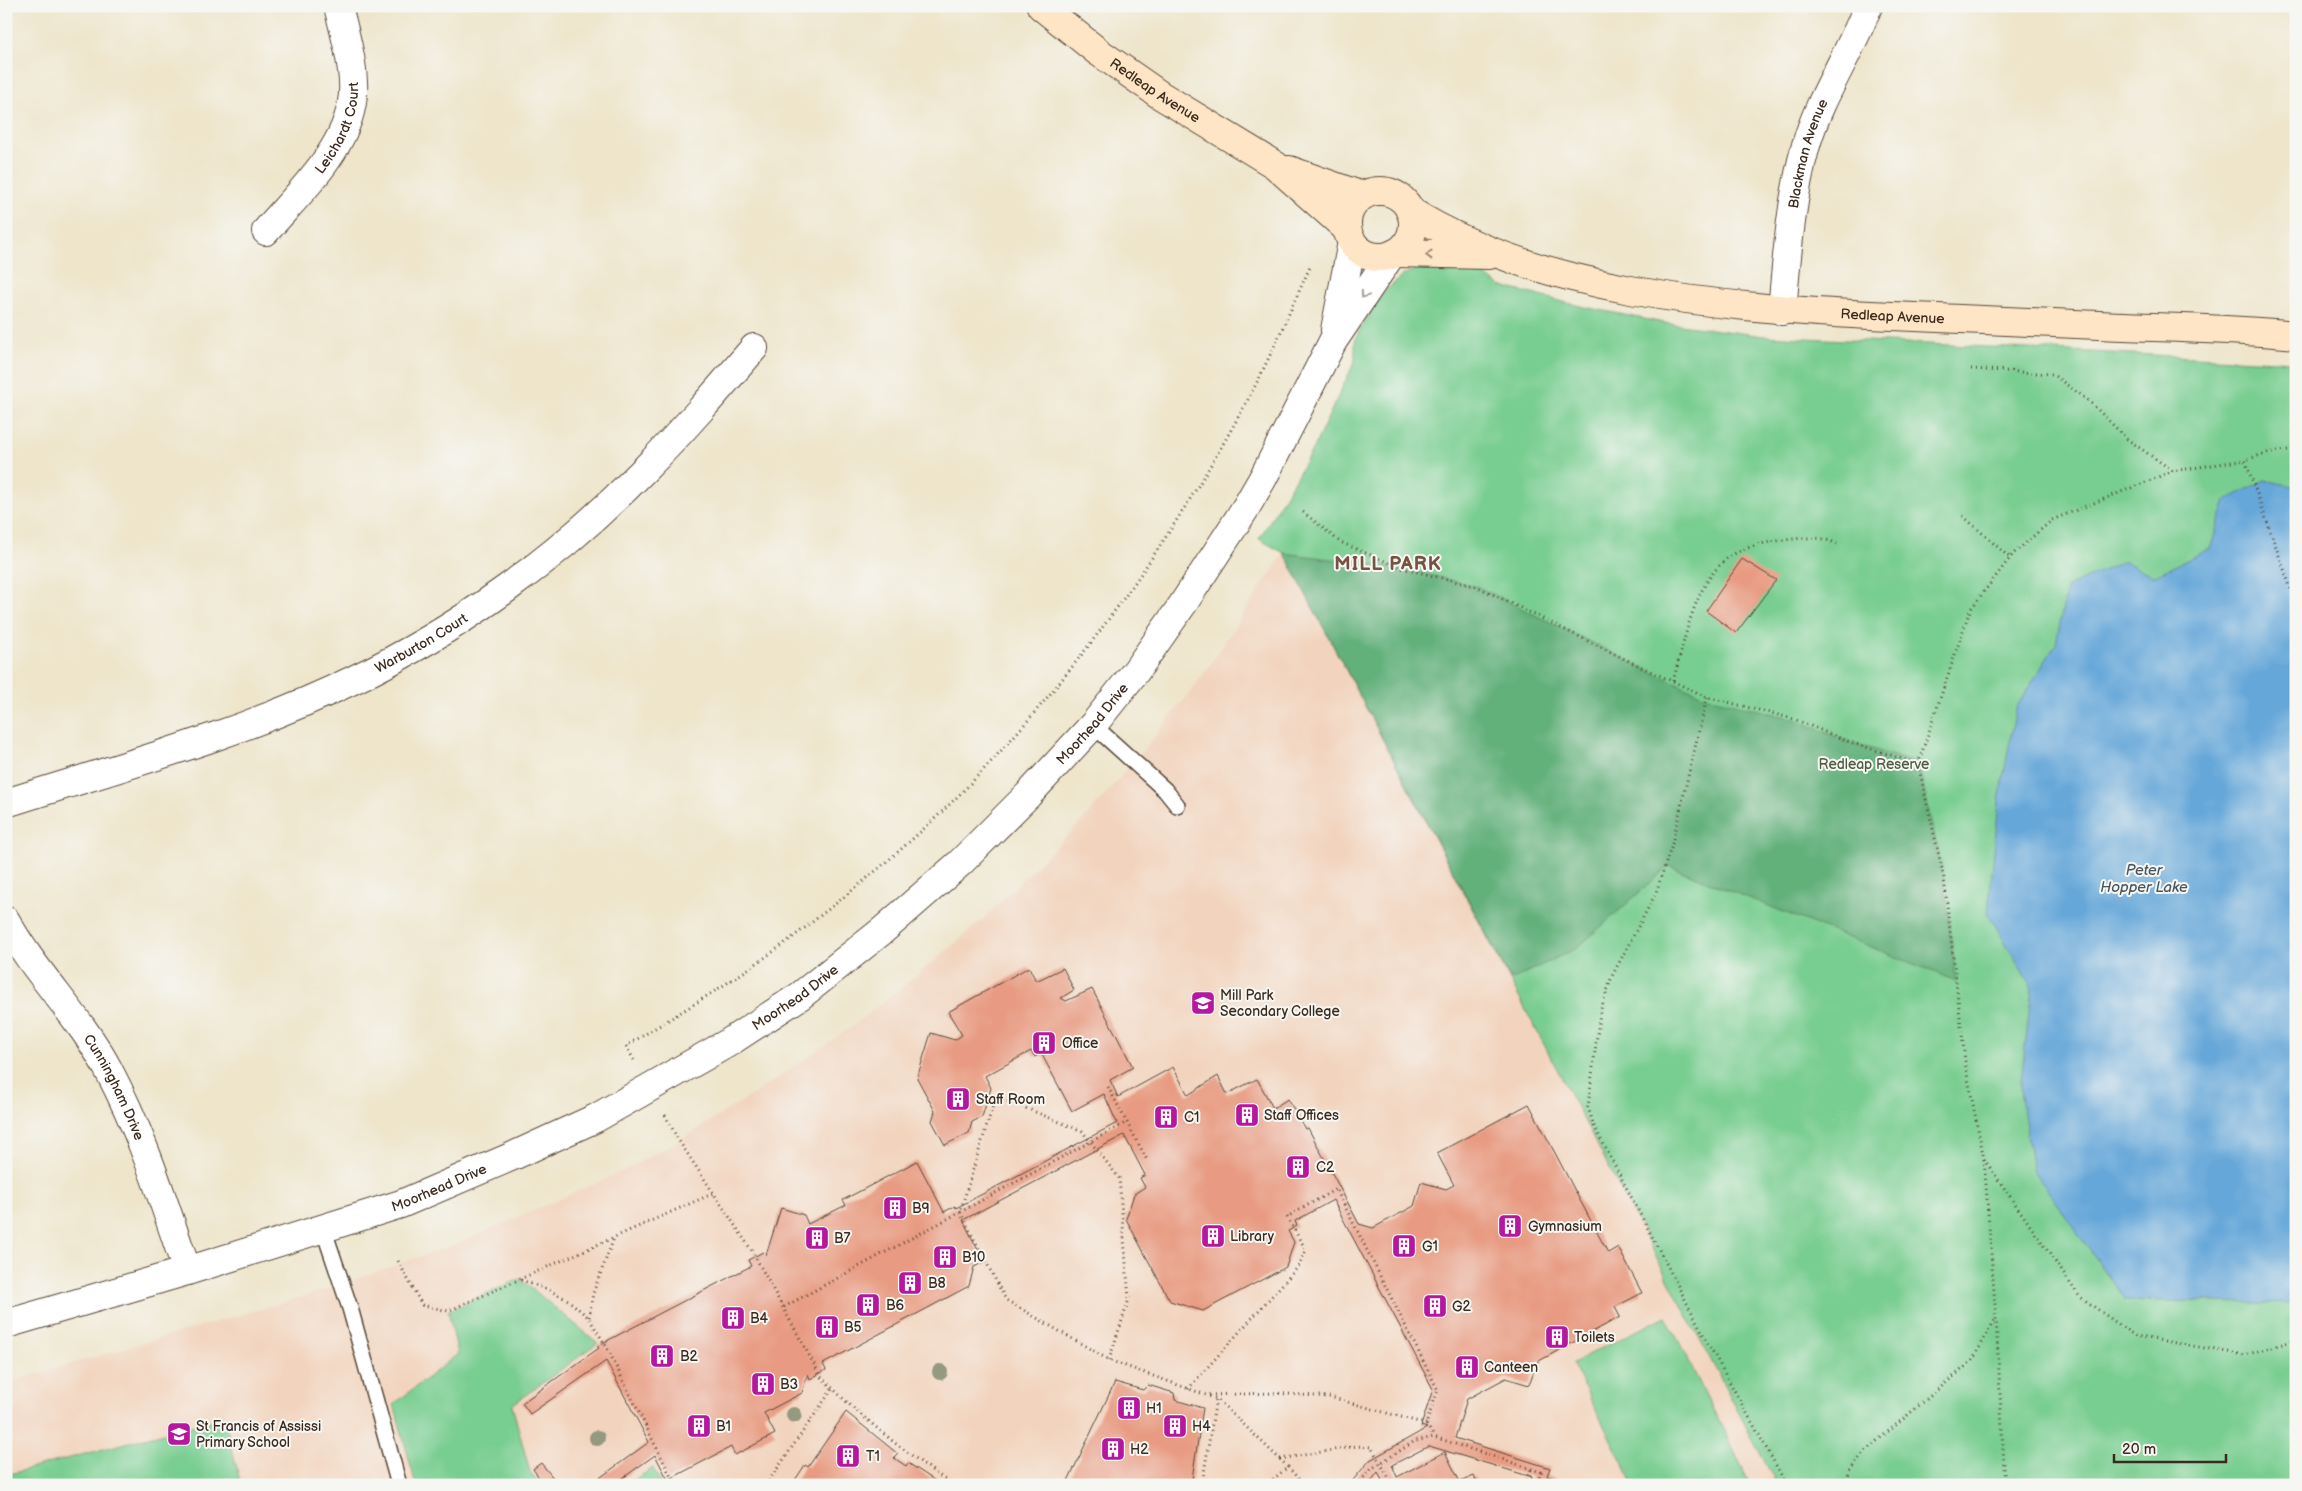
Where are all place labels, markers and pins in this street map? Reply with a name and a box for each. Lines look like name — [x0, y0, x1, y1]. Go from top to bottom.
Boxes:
place label: Mill Park Secondary College — [1220, 987, 1340, 1020]
school or university icon: Mill Park Secondary College — [1190, 990, 1216, 1016]
building icon: Office — [1031, 1030, 1057, 1056]
place label: Office — [1062, 1035, 1098, 1052]
building icon: Staff Room — [945, 1086, 971, 1112]
place label: Staff Room — [976, 1091, 1045, 1108]
building icon: Staff Offices — [1234, 1102, 1260, 1128]
building icon: C1 — [1153, 1104, 1179, 1130]
place label: Staff Offices — [1264, 1107, 1339, 1124]
place label: C1 — [1184, 1109, 1199, 1126]
building icon: C2 — [1285, 1154, 1311, 1180]
place label: C2 — [1316, 1159, 1335, 1176]
building icon: B9 — [882, 1195, 908, 1221]
place label: B9 — [912, 1200, 930, 1217]
building icon: Gymnasium — [1497, 1213, 1523, 1239]
place label: Gymnasium — [1528, 1218, 1602, 1235]
building icon: Library — [1200, 1223, 1226, 1249]
building icon: B7 — [804, 1225, 830, 1251]
place label: Library — [1230, 1228, 1275, 1245]
place label: B7 — [834, 1230, 851, 1247]
building icon: G1 — [1391, 1233, 1417, 1259]
place label: G1 — [1422, 1238, 1438, 1255]
building icon: B10 — [932, 1244, 958, 1270]
place label: B10 — [962, 1249, 985, 1266]
building icon: B8 — [897, 1270, 923, 1296]
place label: B8 — [928, 1275, 946, 1292]
building icon: B6 — [855, 1292, 881, 1318]
building icon: G2 — [1422, 1293, 1448, 1319]
place label: B6 — [886, 1297, 905, 1314]
place label: G2 — [1452, 1298, 1472, 1315]
building icon: B4 — [720, 1305, 746, 1331]
place label: B4 — [750, 1310, 769, 1327]
building icon: B5 — [814, 1314, 840, 1340]
place label: B5 — [844, 1319, 862, 1336]
building icon: Toilets — [1544, 1324, 1570, 1350]
place label: Toilets — [1574, 1329, 1615, 1346]
building icon: B2 — [649, 1343, 675, 1369]
place label: B2 — [680, 1348, 699, 1365]
building icon: Canteen — [1454, 1354, 1480, 1380]
place label: Canteen — [1484, 1359, 1538, 1376]
building icon: B3 — [750, 1371, 776, 1397]
place label: B3 — [780, 1376, 798, 1393]
building icon: H1 — [1116, 1395, 1142, 1421]
place label: H1 — [1146, 1400, 1162, 1417]
building icon: B1 — [686, 1413, 712, 1439]
building icon: H4 — [1162, 1413, 1188, 1439]
place label: St Francis of Assissi Primary School — [196, 1418, 321, 1451]
place label: B1 — [716, 1418, 731, 1435]
place label: H4 — [1192, 1418, 1211, 1435]
school or university icon: St Francis of Assissi Primary School — [166, 1421, 192, 1447]
building icon: H2 — [1100, 1436, 1126, 1462]
place label: H2 — [1130, 1441, 1149, 1458]
building icon: T1 — [835, 1443, 861, 1469]
place label: T1 — [866, 1448, 880, 1465]

